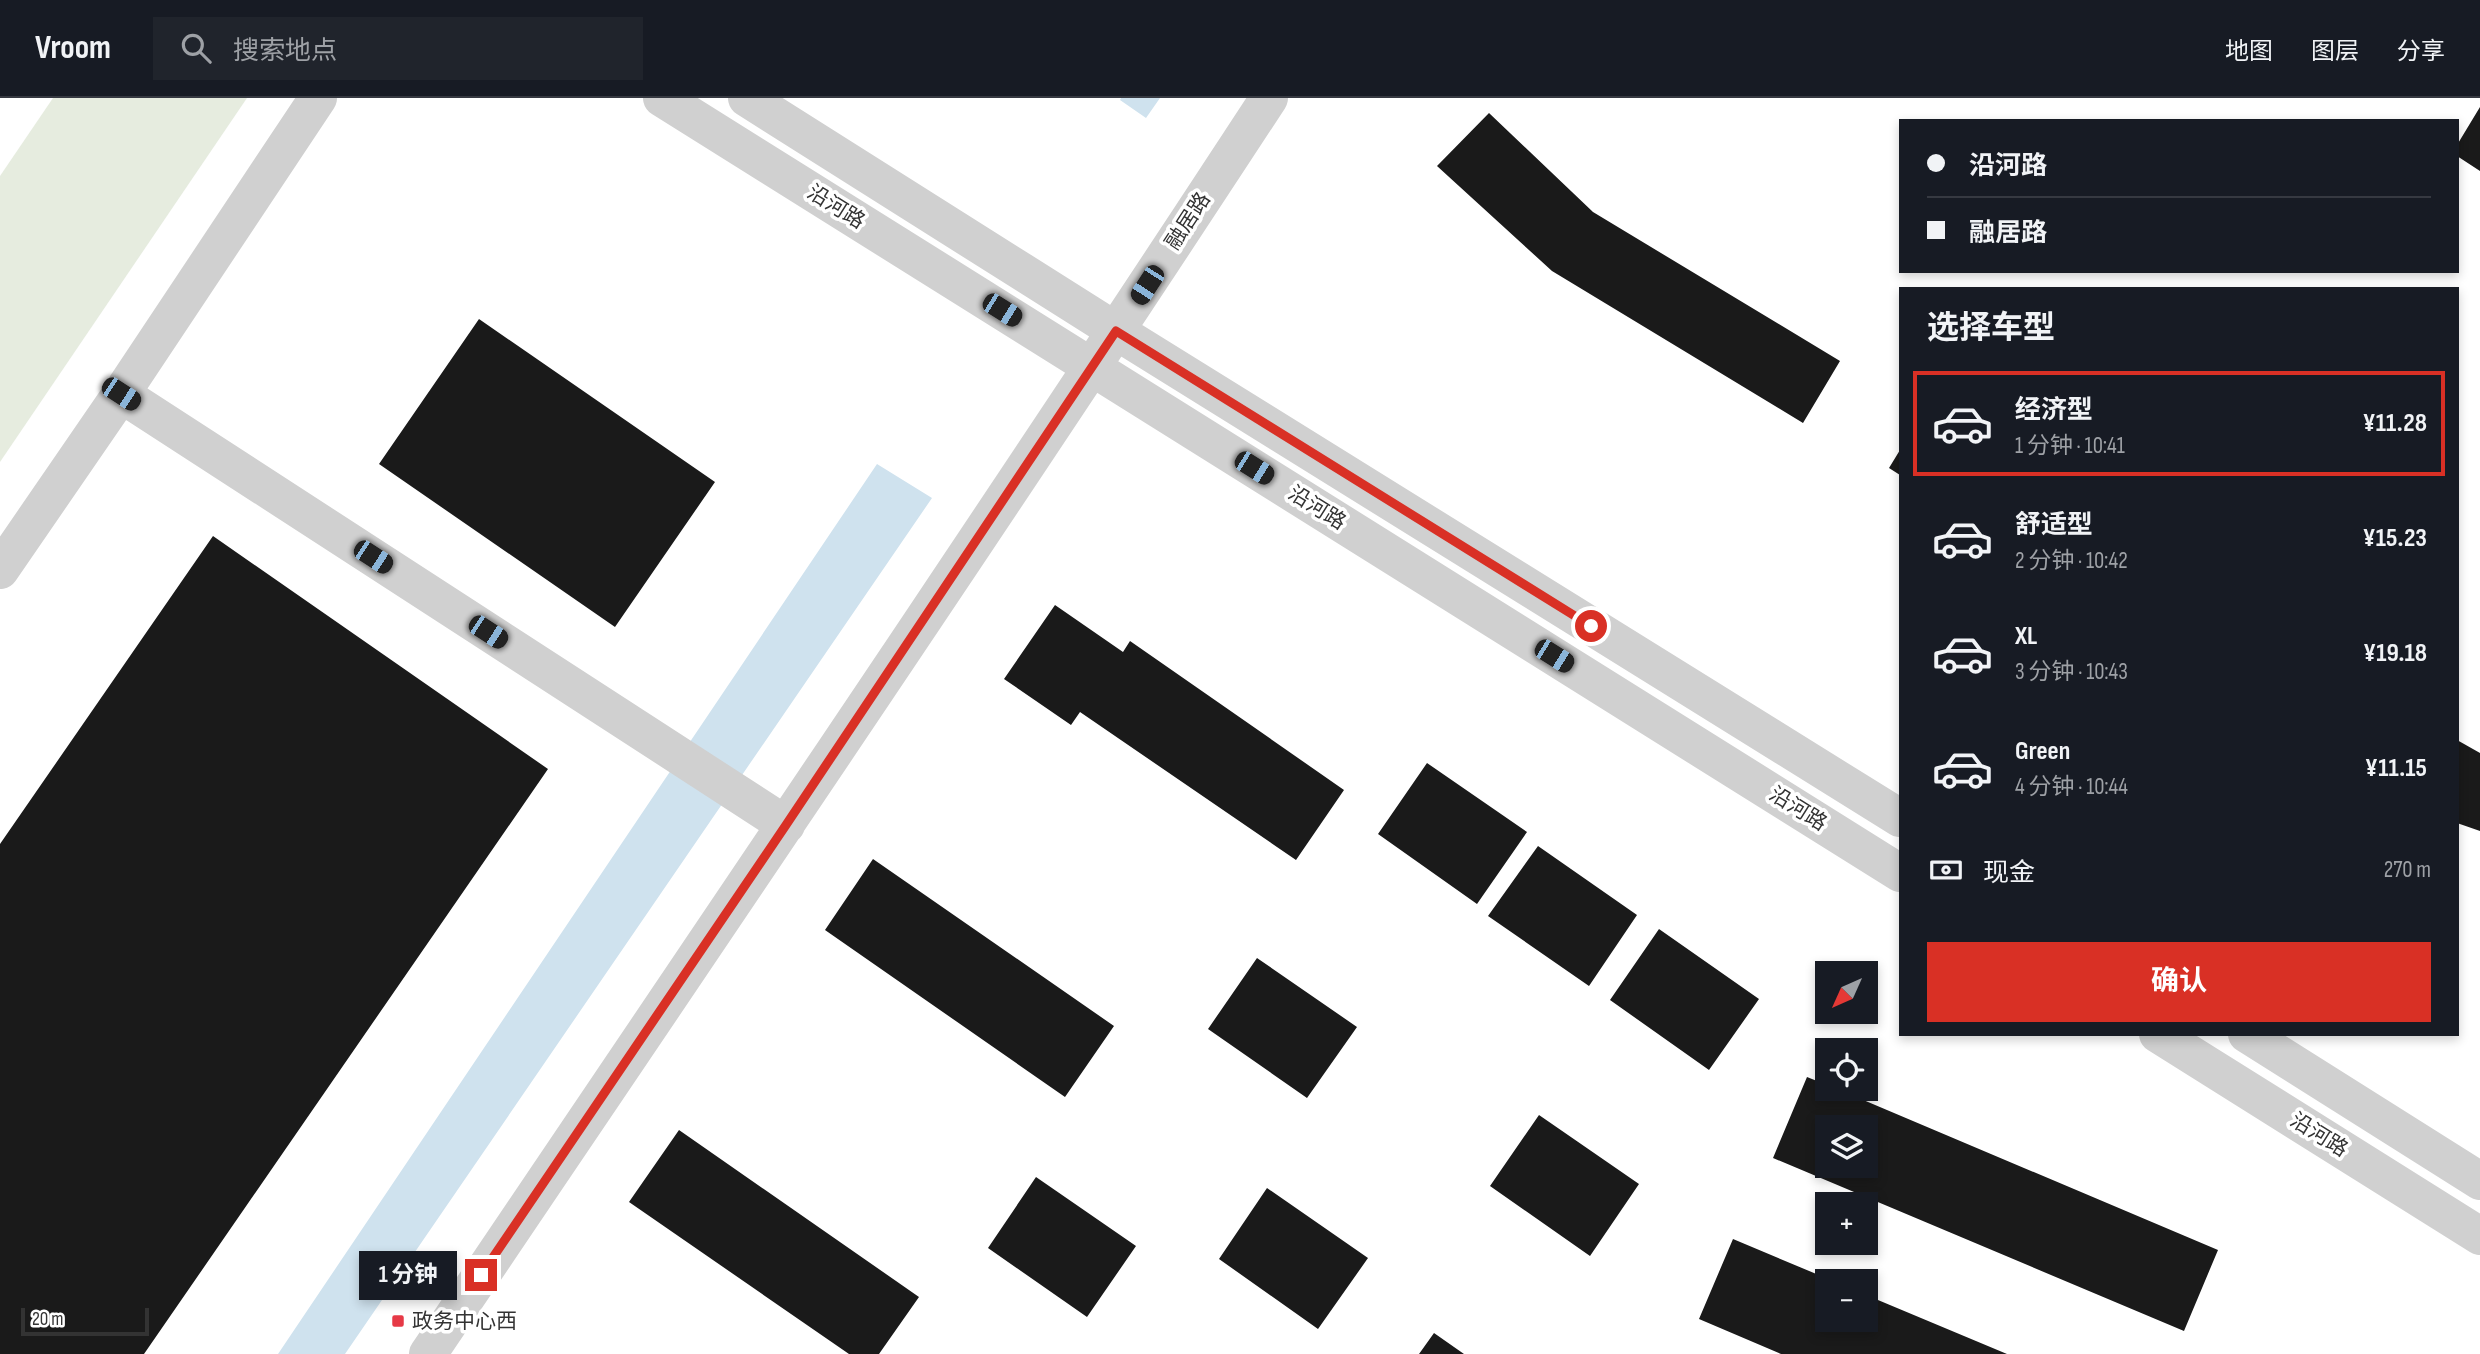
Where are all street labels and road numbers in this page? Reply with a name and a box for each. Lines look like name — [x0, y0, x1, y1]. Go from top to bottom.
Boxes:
street label: 沿河路 — [803, 180, 869, 234]
street label: 融居路 — [1160, 188, 1216, 254]
street label: 沿河路 — [1284, 481, 1350, 535]
street label: 沿河路 — [1765, 782, 1831, 836]
street label: 沿河路 — [2286, 1108, 2352, 1162]

